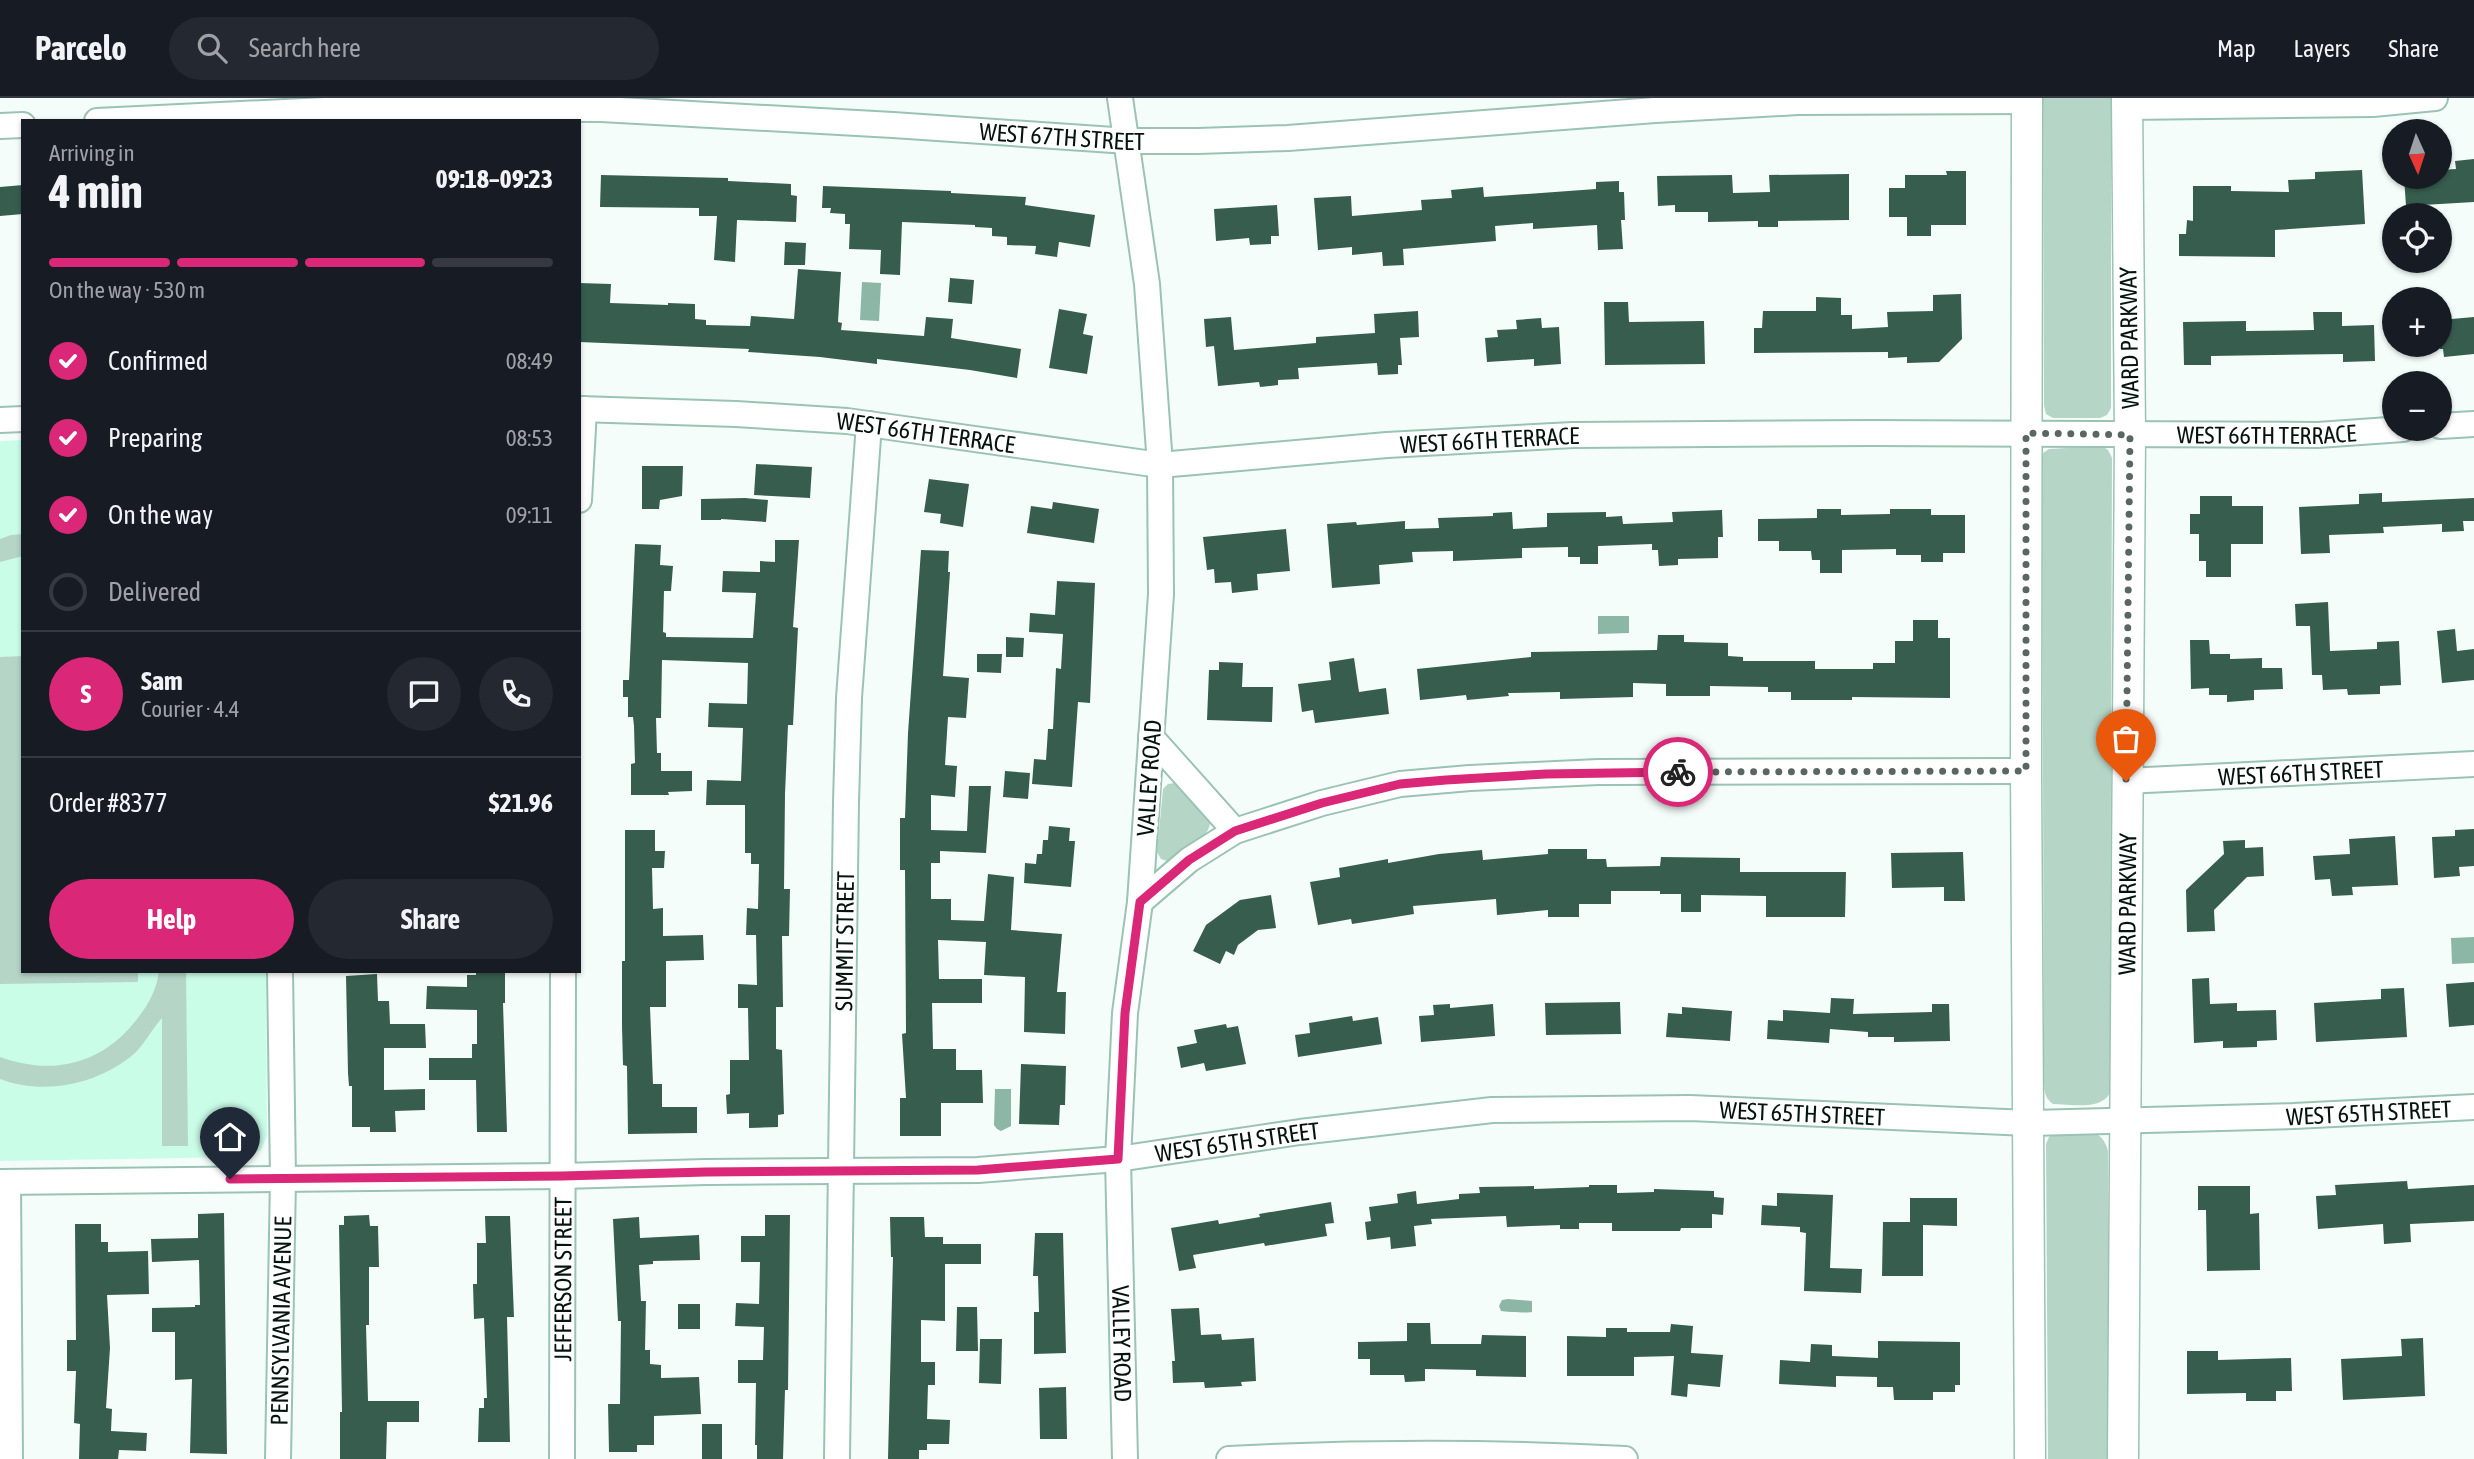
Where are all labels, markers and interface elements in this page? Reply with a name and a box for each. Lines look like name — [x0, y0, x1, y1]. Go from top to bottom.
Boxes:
search box — [169, 17, 659, 80]
text: Parcelo — [35, 29, 127, 67]
icon: search — [193, 29, 231, 67]
text: Search here — [249, 33, 361, 63]
text: Map — [2217, 35, 2256, 62]
text: Layers — [2294, 35, 2350, 62]
text: Share — [2388, 35, 2439, 62]
street label: WEST 67TH STREET — [978, 117, 1145, 154]
north arrow — [2382, 119, 2452, 189]
map controls — [2382, 119, 2452, 441]
text: Arriving in — [49, 140, 135, 166]
text: 09:18–09:23 — [436, 164, 553, 194]
text: 4 min — [49, 165, 143, 218]
button: locate — [2382, 203, 2452, 273]
street label: WARD PARKWAY — [2114, 267, 2144, 409]
text: On the way · 530 m — [49, 277, 205, 303]
button: + — [2382, 287, 2452, 357]
icon: check — [49, 342, 87, 380]
text: Confirmed — [108, 346, 208, 376]
text: 08:49 — [506, 348, 553, 374]
button: − — [2382, 371, 2452, 441]
street label: WEST 66TH TERRACE — [836, 407, 1017, 458]
icon: check — [49, 419, 87, 457]
street label: WEST 66TH TERRACE — [2177, 419, 2357, 449]
street label: WEST 66TH TERRACE — [1399, 421, 1579, 458]
text: Preparing — [108, 423, 202, 453]
text: 08:53 — [506, 425, 553, 451]
icon: check — [49, 496, 87, 534]
text: On the way — [108, 500, 213, 530]
text: 09:11 — [506, 502, 553, 528]
text: Delivered — [108, 577, 201, 607]
button: chat — [387, 657, 461, 731]
button: phone — [479, 657, 553, 731]
text: Sam — [141, 666, 183, 696]
text: S — [81, 679, 91, 709]
text: Courier · 4.4 — [141, 696, 240, 722]
pin — [2096, 709, 2156, 781]
street label: VALLEY ROAD — [1131, 719, 1167, 837]
icon: bag — [2107, 720, 2145, 758]
courier — [1643, 737, 1713, 807]
icon: bike — [1659, 753, 1697, 791]
street label: WEST 66TH STREET — [2217, 755, 2385, 790]
text: Order #8377 — [49, 788, 168, 818]
text: $21.96 — [489, 788, 553, 818]
street label: WARD PARKWAY — [2113, 833, 2141, 975]
street label: SUMMIT STREET — [830, 870, 859, 1011]
button: Help — [49, 879, 294, 959]
button: Share — [308, 879, 553, 959]
street label: WEST 65TH STREET — [2285, 1095, 2453, 1130]
street label: WEST 65TH STREET — [1719, 1096, 1886, 1130]
pin — [200, 1107, 260, 1179]
street label: WEST 65TH STREET — [1153, 1116, 1321, 1167]
icon: home — [211, 1118, 249, 1156]
street label: JEFFERSON STREET — [549, 1196, 576, 1361]
street label: PENNSYLVANIA AVENUE — [265, 1216, 296, 1426]
street label: VALLEY ROAD — [1107, 1285, 1137, 1402]

